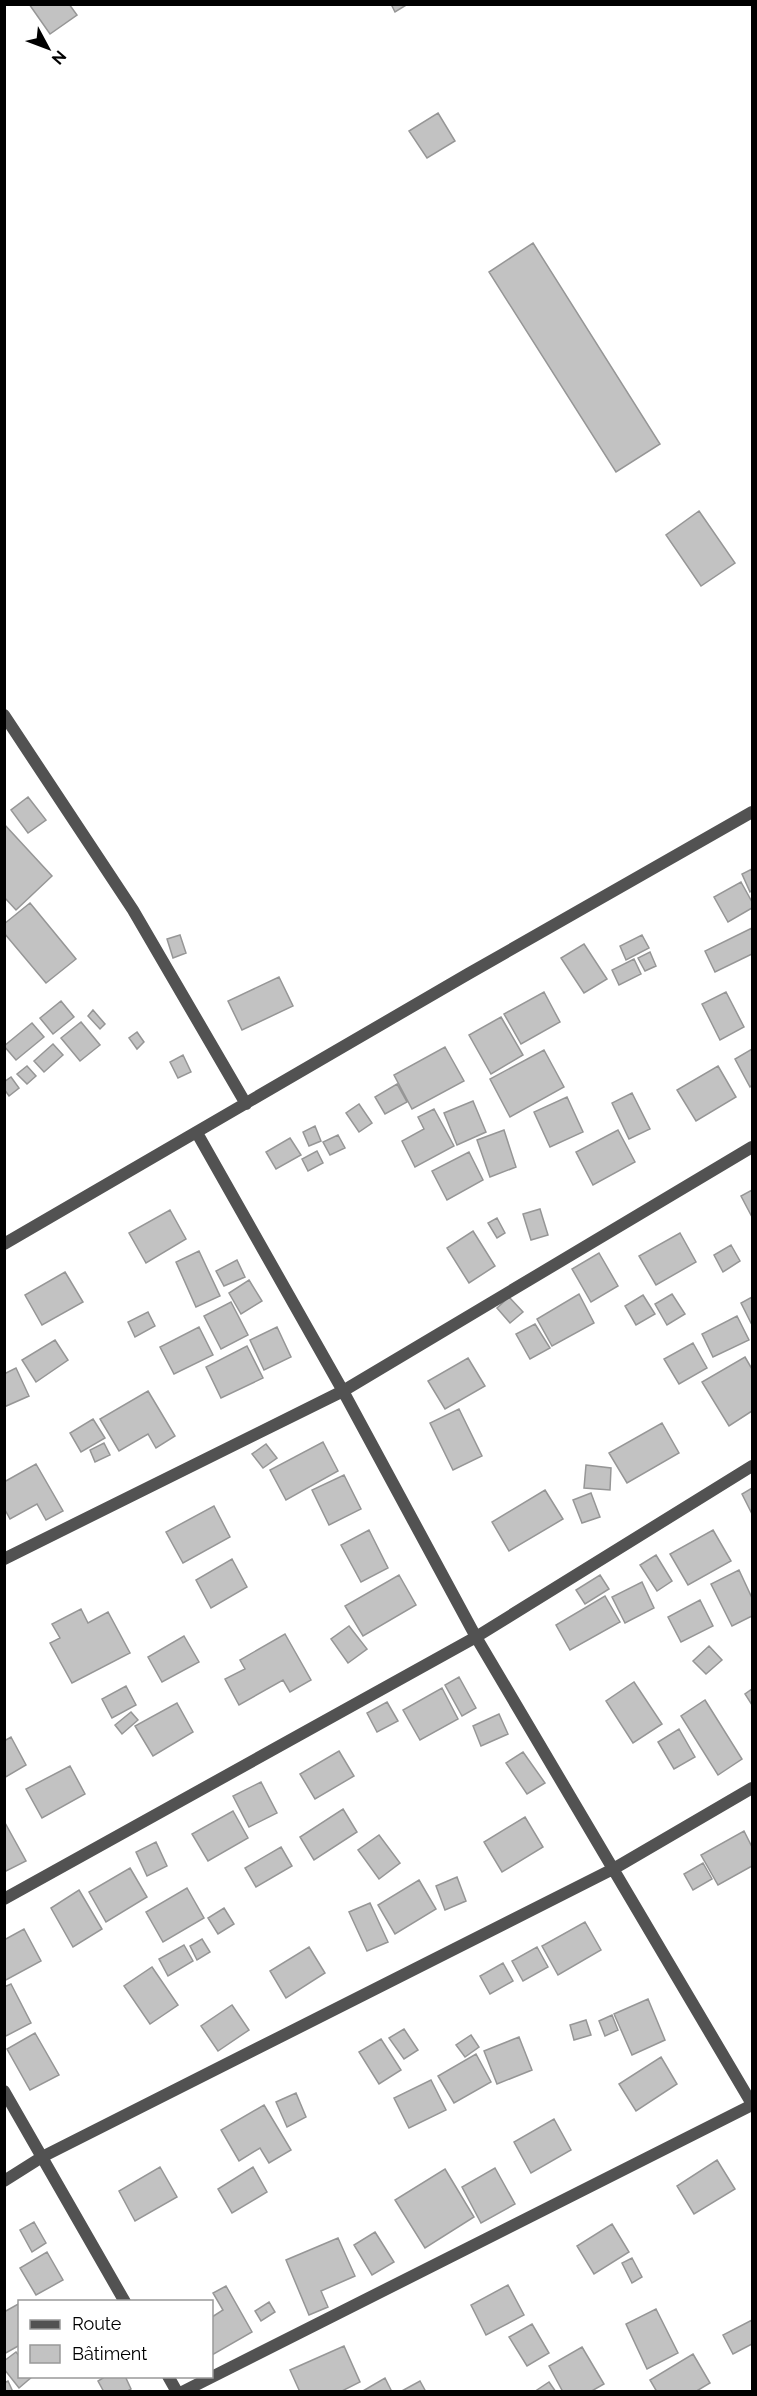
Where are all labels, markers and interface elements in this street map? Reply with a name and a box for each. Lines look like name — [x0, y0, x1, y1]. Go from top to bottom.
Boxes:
north arrow — [18, 18, 78, 78]
text: N — [48, 47, 70, 68]
legend — [18, 2300, 213, 2378]
text: Route — [72, 2313, 122, 2334]
text: Bâtiment — [72, 2343, 147, 2364]

